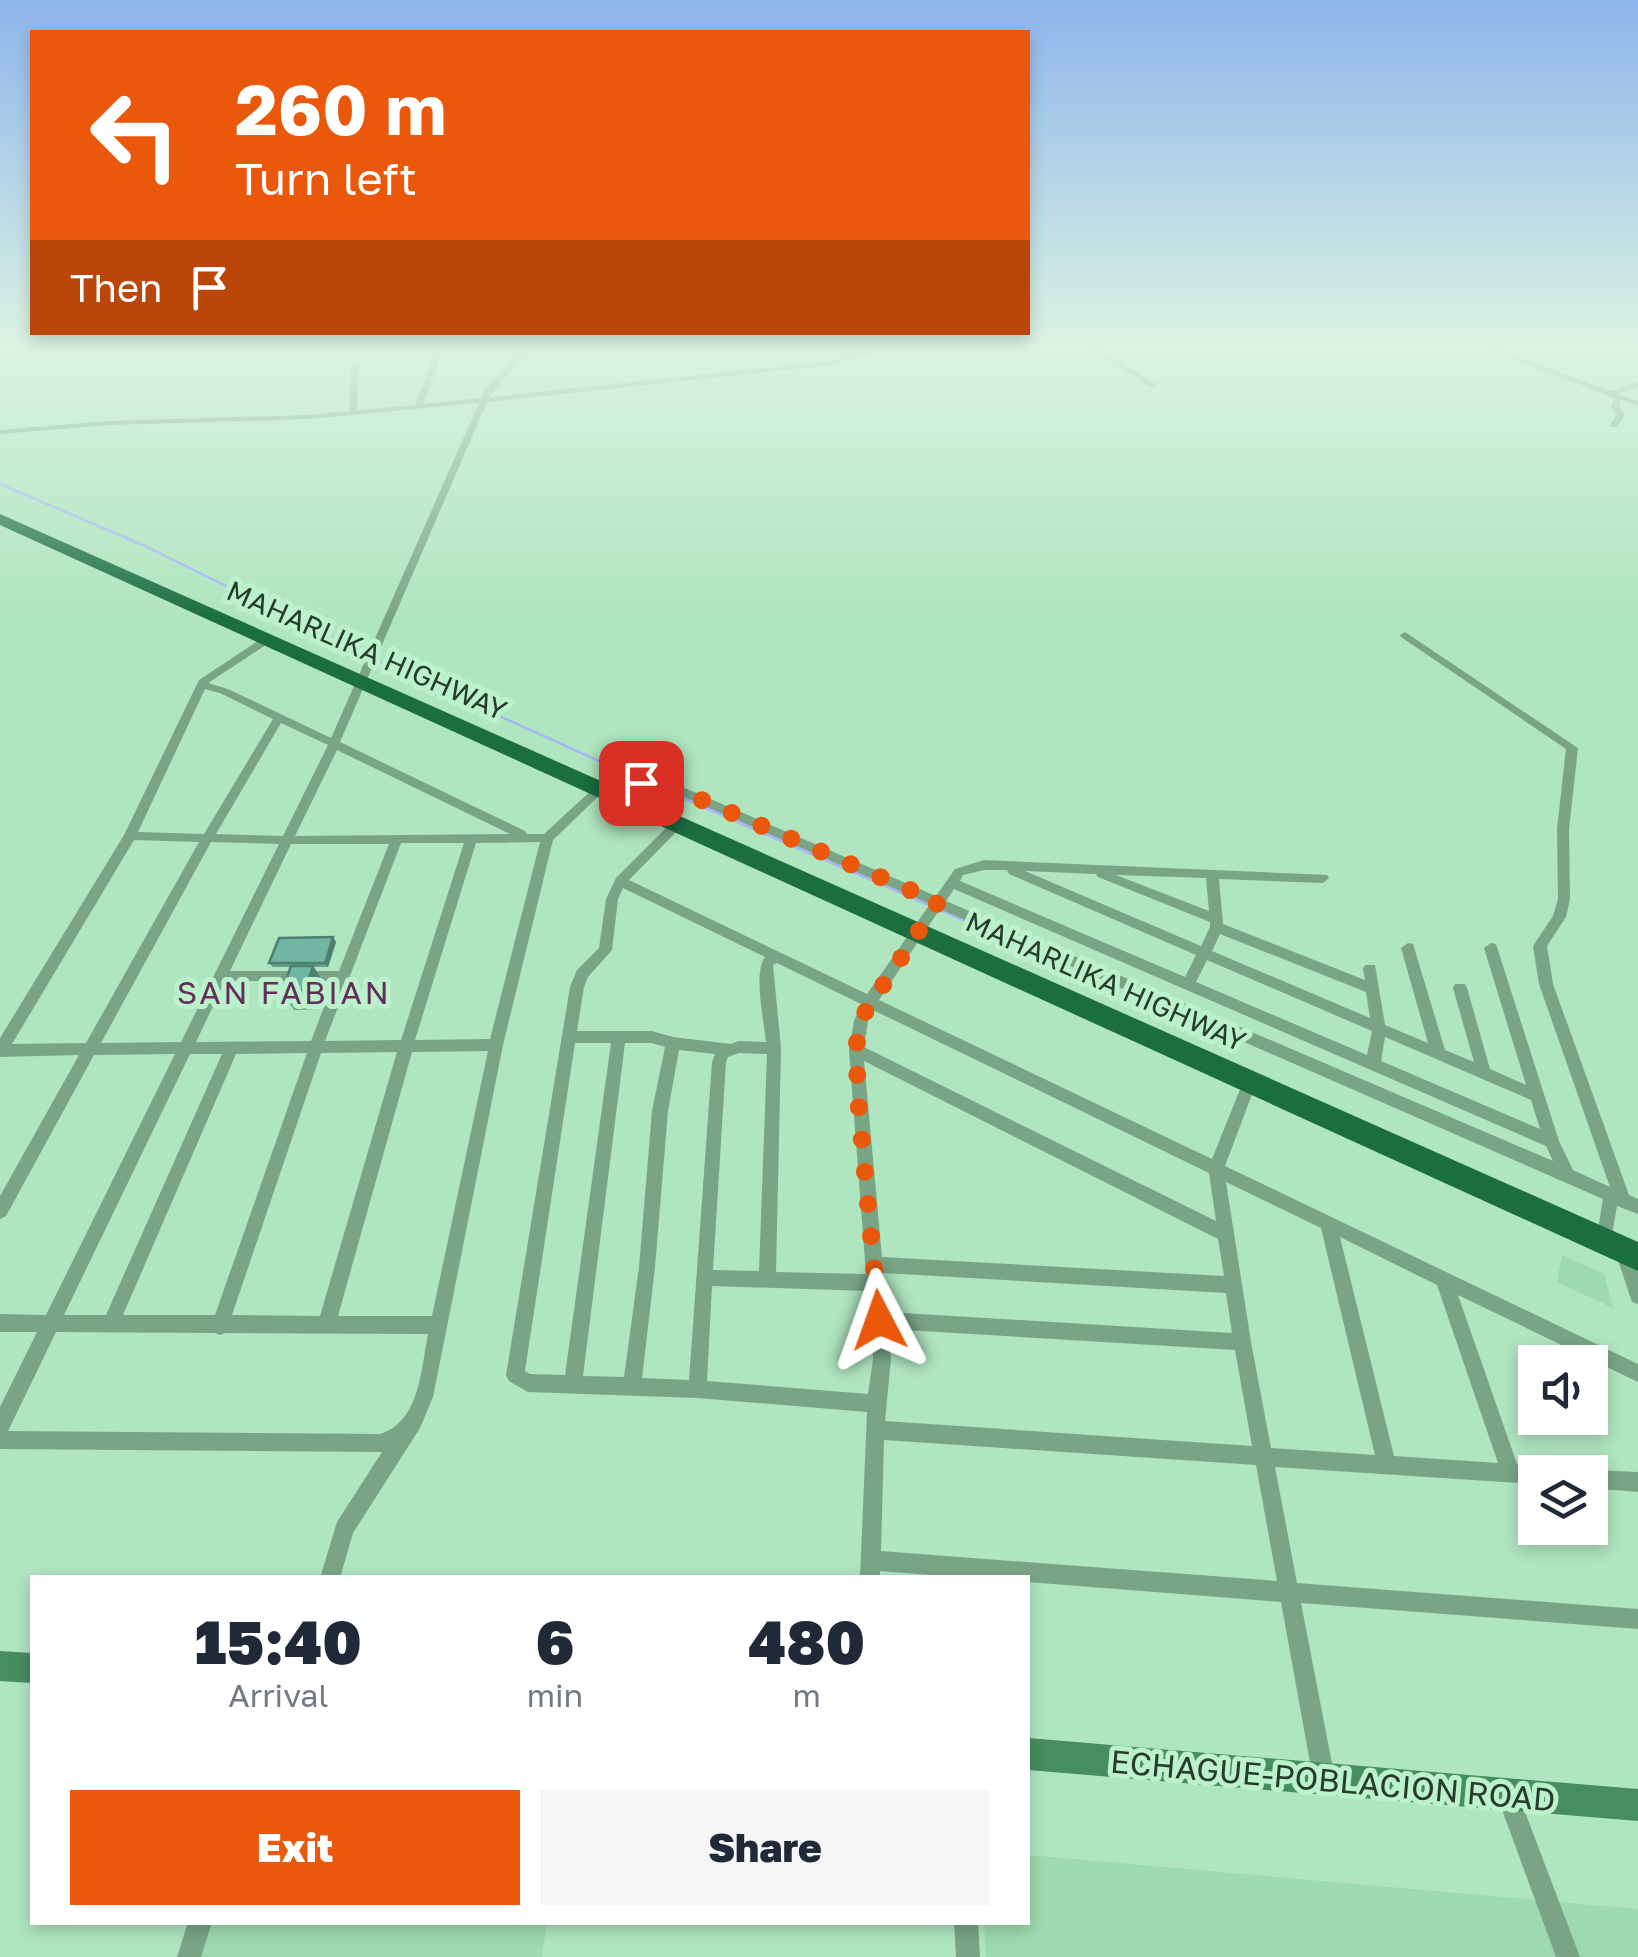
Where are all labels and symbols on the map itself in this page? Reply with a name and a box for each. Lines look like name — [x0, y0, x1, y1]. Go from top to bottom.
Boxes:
street label: MAHARLIKA HIGHWAY — [222, 573, 512, 727]
pin — [599, 741, 684, 826]
street label: MAHARLIKA HIGHWAY — [961, 904, 1251, 1058]
district label: SAN FABIAN — [177, 973, 391, 1011]
position arrow — [827, 1268, 931, 1372]
street label: ECHAGUE-POBLACION ROAD — [1109, 1742, 1557, 1818]

